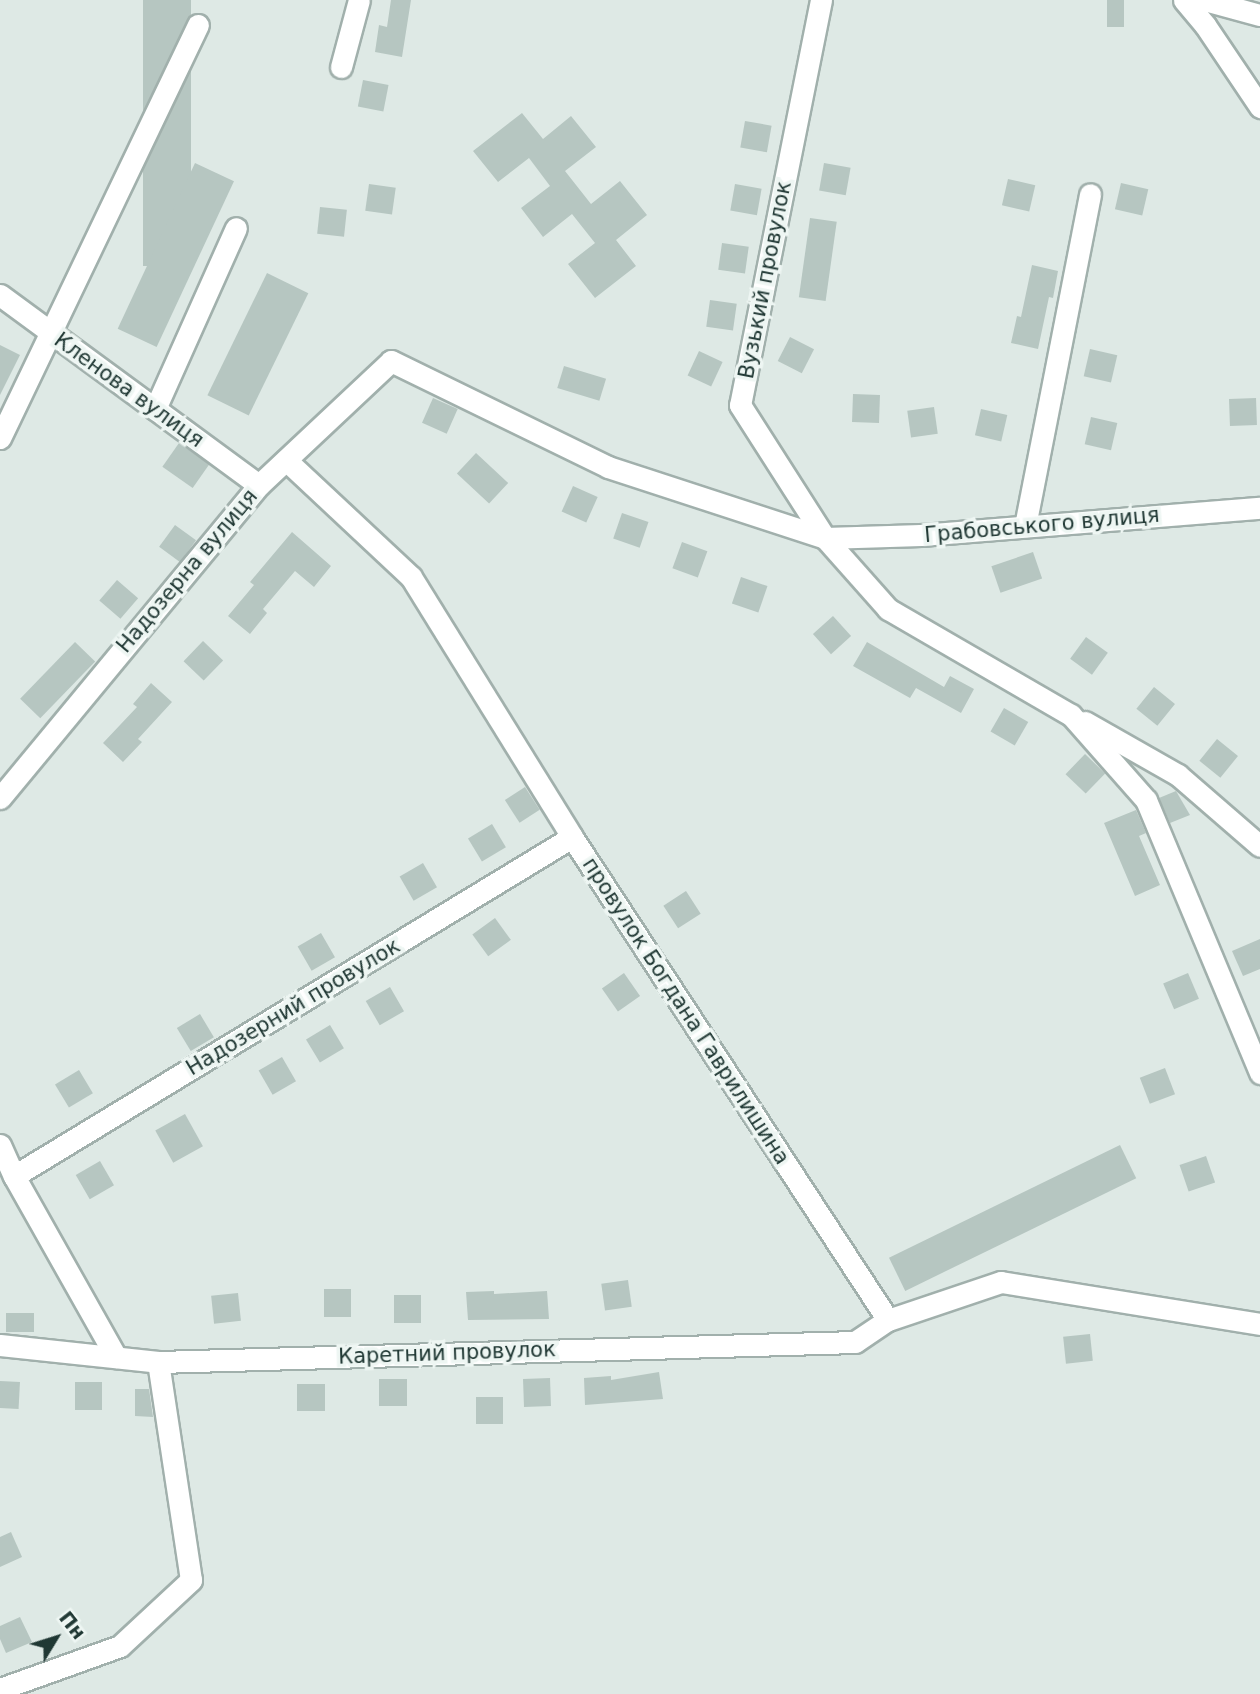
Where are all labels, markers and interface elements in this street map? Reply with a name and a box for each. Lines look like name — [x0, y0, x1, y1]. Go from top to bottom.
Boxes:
street label: Вузький провулок — [733, 179, 797, 381]
street label: Кленова вулиця — [49, 327, 209, 453]
street label: Надозерна вулиця — [111, 484, 263, 658]
street label: Грабовського вулиця — [923, 502, 1161, 548]
street label: провулок Богдана Гаврилишина — [577, 853, 795, 1169]
street label: Надозерний провулок — [182, 933, 404, 1081]
street label: Каретний провулок — [338, 1337, 556, 1369]
north arrow — [21, 1603, 91, 1673]
text: Пн — [55, 1607, 90, 1643]

